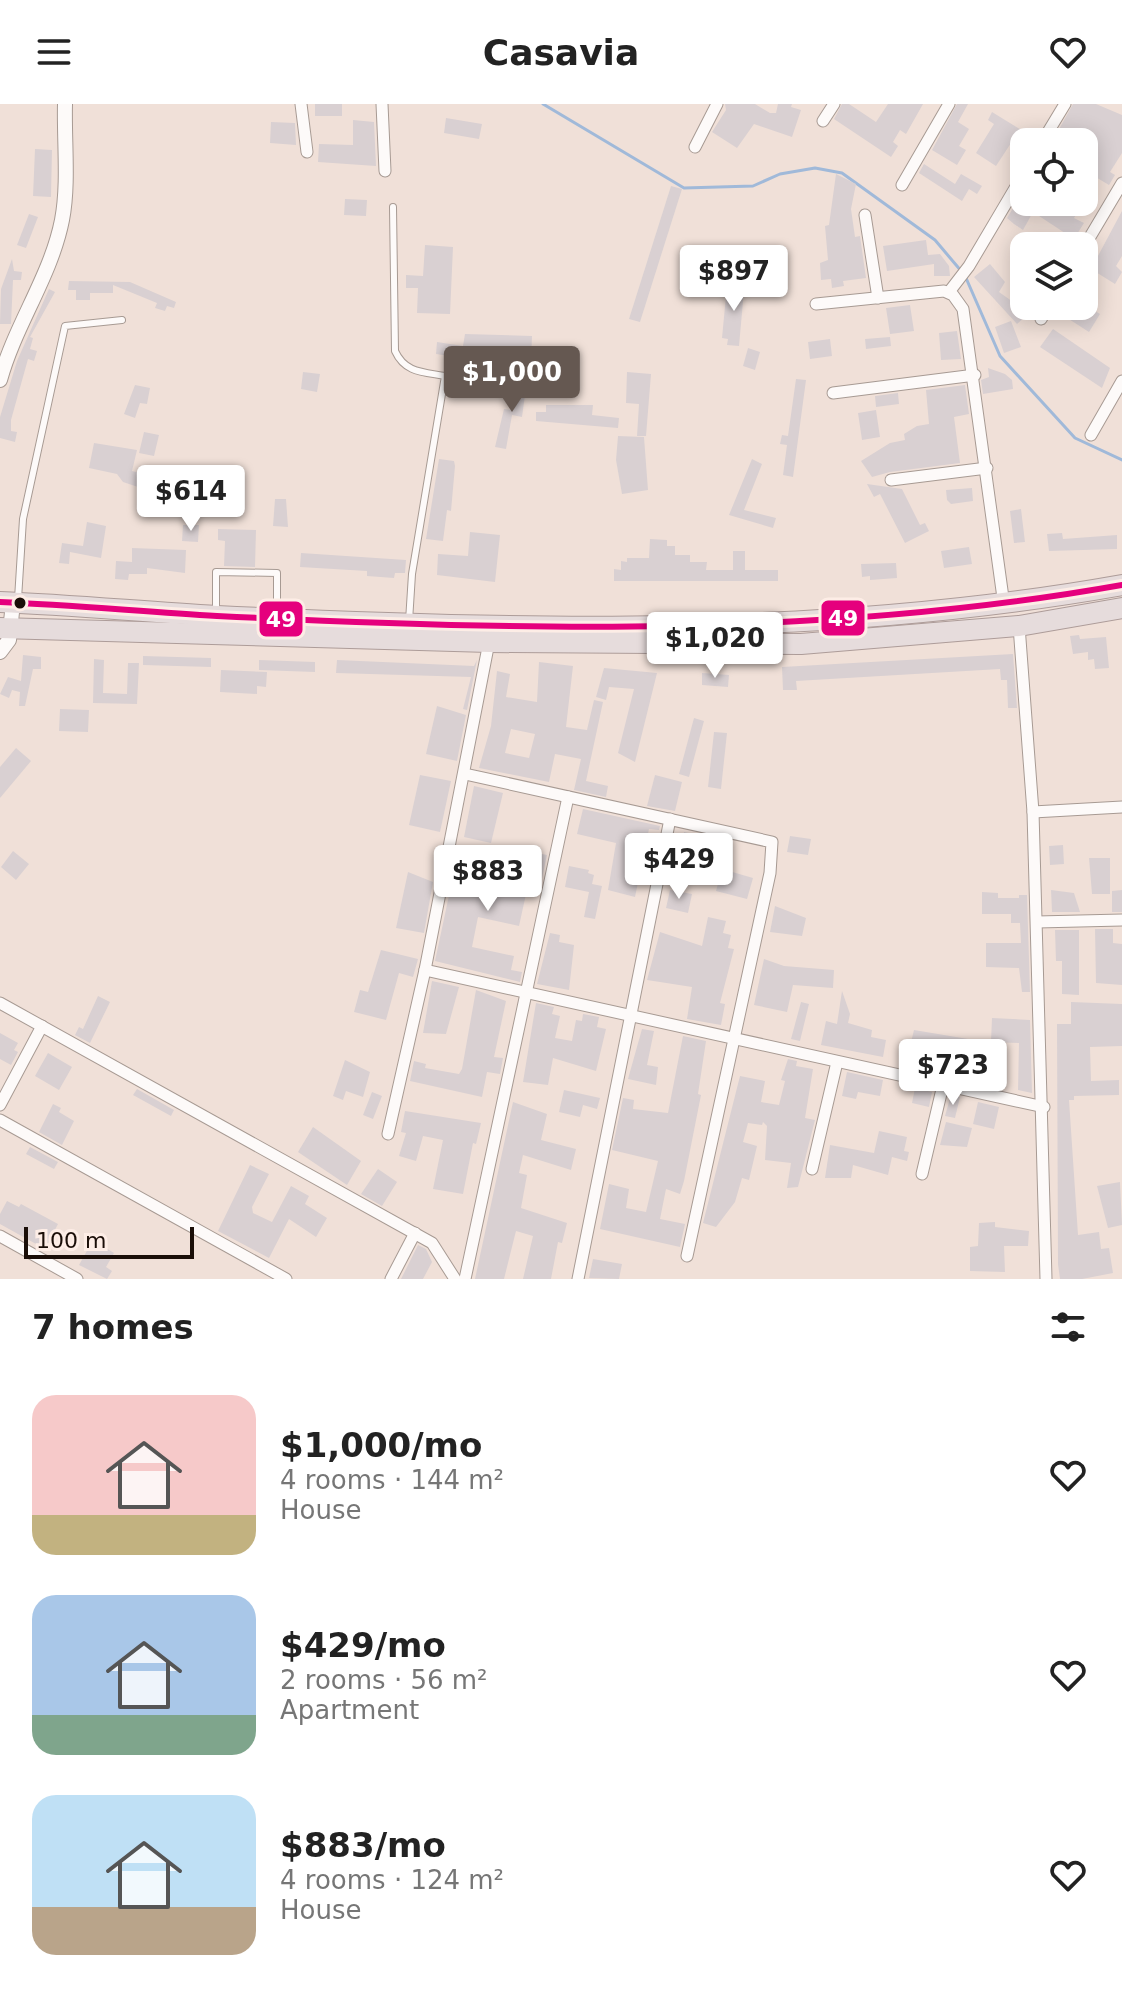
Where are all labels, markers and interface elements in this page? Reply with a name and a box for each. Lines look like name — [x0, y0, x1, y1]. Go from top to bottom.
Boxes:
icon: menu — [32, 30, 76, 74]
icon: heart — [1046, 30, 1090, 74]
text: Casavia — [483, 32, 639, 73]
map controls — [1010, 128, 1098, 320]
button: locate — [1010, 128, 1098, 216]
button: layers — [1010, 232, 1098, 320]
pin: $897 — [687, 245, 781, 313]
text: $897 — [698, 256, 770, 286]
pin: $1,000 — [447, 346, 577, 414]
text: $1,000 — [462, 357, 562, 387]
pin: $614 — [144, 465, 238, 533]
text: $614 — [155, 476, 227, 506]
unlabelled marker — [12, 595, 28, 611]
line badge: 49 — [820, 599, 866, 637]
line badge: 49 — [258, 600, 304, 638]
text: 49 — [828, 606, 858, 631]
text: 49 — [266, 607, 296, 632]
pin: $1,020 — [650, 612, 780, 680]
text: $1,020 — [665, 623, 765, 653]
pin: $429 — [632, 833, 726, 901]
text: $429 — [643, 844, 715, 874]
pin: $883 — [441, 845, 535, 913]
text: $883 — [452, 856, 524, 886]
pin: $723 — [906, 1039, 1000, 1107]
text: $723 — [917, 1050, 989, 1080]
scale bar — [24, 1223, 194, 1259]
text: 100 m — [36, 1228, 106, 1253]
icon: filters — [1046, 1305, 1090, 1349]
text: 7 homes — [32, 1307, 194, 1347]
text: $1,000/mo — [280, 1425, 482, 1465]
icon: home — [96, 1427, 192, 1523]
icon: heart — [1046, 1453, 1090, 1497]
text: 4 rooms · 144 m² — [280, 1465, 504, 1495]
text: House — [280, 1495, 361, 1525]
text: $429/mo — [280, 1625, 446, 1665]
icon: home — [96, 1627, 192, 1723]
icon: heart — [1046, 1653, 1090, 1697]
text: 2 rooms · 56 m² — [280, 1665, 488, 1695]
text: Apartment — [280, 1695, 419, 1725]
text: $883/mo — [280, 1825, 446, 1865]
icon: home — [96, 1827, 192, 1923]
icon: heart — [1046, 1853, 1090, 1897]
text: 4 rooms · 124 m² — [280, 1865, 504, 1895]
text: House — [280, 1895, 361, 1925]

